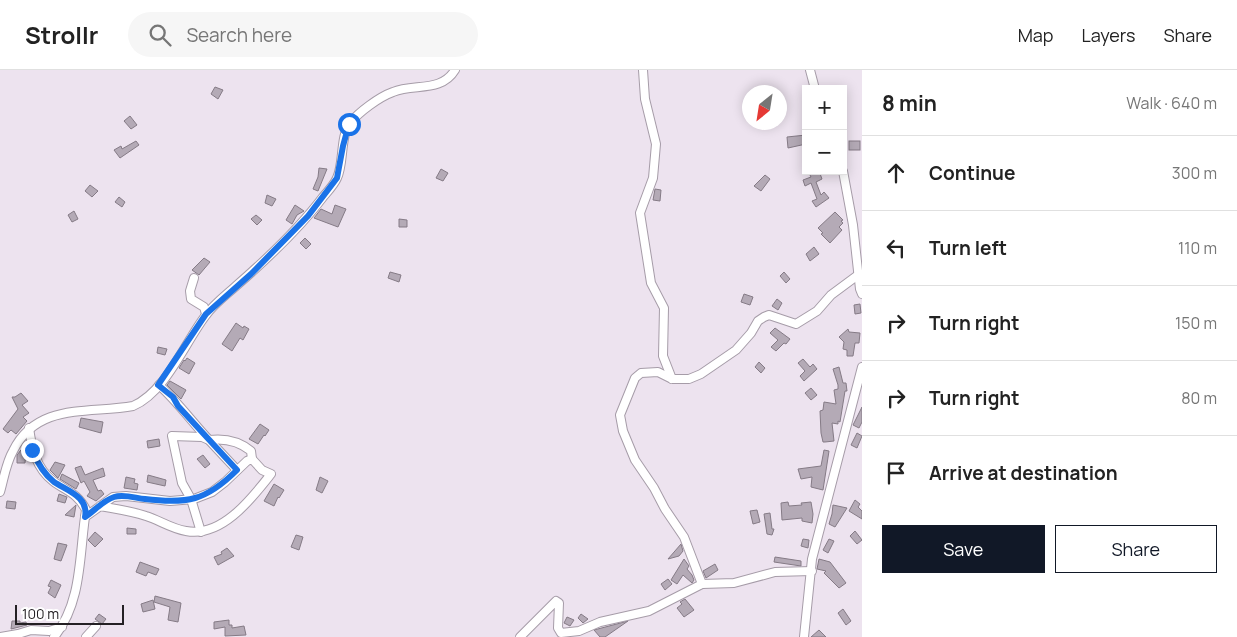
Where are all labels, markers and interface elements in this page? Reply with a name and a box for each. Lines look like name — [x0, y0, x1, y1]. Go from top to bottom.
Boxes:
search box — [128, 12, 478, 57]
text: Strollr — [25, 18, 98, 51]
icon: search — [146, 21, 174, 49]
text: Search here — [186, 22, 292, 48]
text: Map — [1018, 23, 1053, 47]
text: Layers — [1081, 23, 1135, 47]
text: Share — [1163, 23, 1212, 47]
north arrow — [742, 85, 787, 130]
map controls — [802, 85, 847, 175]
button: + — [802, 85, 847, 130]
text: 8 min — [882, 89, 937, 117]
text: Walk · 640 m — [1126, 92, 1217, 114]
route start — [338, 113, 361, 136]
button: − — [802, 130, 847, 175]
icon: ahead — [882, 159, 910, 187]
text: Continue — [929, 160, 1015, 186]
text: 300 m — [1172, 162, 1217, 184]
icon: left — [882, 234, 910, 262]
text: Turn left — [929, 235, 1007, 261]
text: 110 m — [1178, 237, 1217, 259]
icon: right — [882, 309, 910, 337]
text: Turn right — [929, 310, 1019, 336]
text: 150 m — [1175, 312, 1217, 334]
icon: right — [882, 384, 910, 412]
text: Turn right — [929, 385, 1019, 411]
text: 80 m — [1181, 387, 1217, 409]
route end — [21, 439, 44, 462]
icon: arrive — [882, 459, 910, 487]
text: Arrive at destination — [929, 460, 1118, 486]
button: Save — [882, 525, 1045, 573]
button: Share — [1055, 525, 1217, 573]
scale bar — [15, 602, 124, 625]
text: 100 m — [22, 604, 59, 623]

